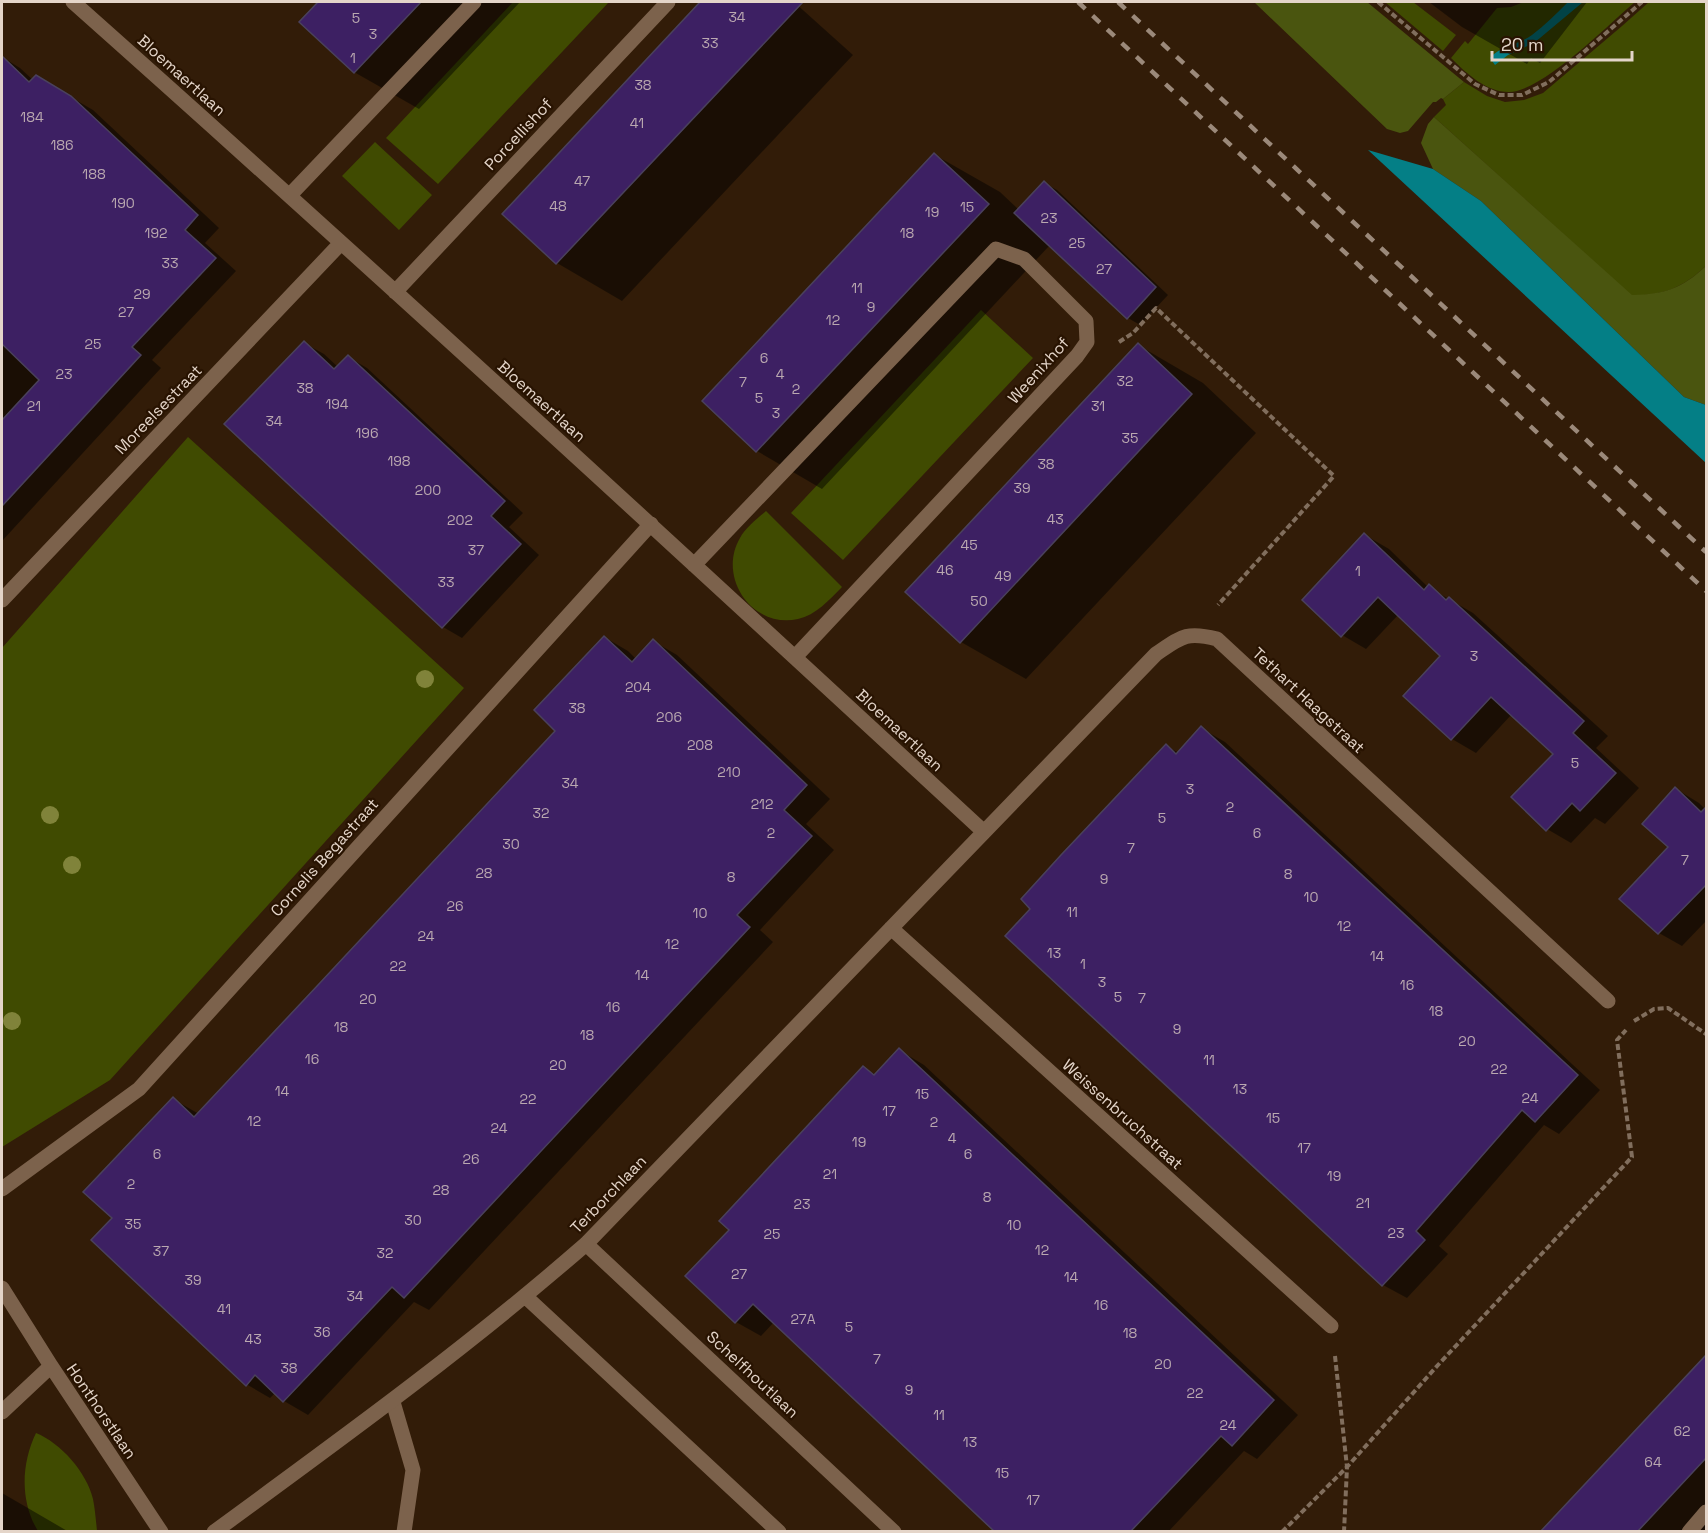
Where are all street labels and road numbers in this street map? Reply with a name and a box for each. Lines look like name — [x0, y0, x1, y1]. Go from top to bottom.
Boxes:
street label: Bloemaertlaan — [133, 30, 230, 121]
street label: Porcellishof — [480, 94, 557, 175]
street label: Weenixhof — [1003, 333, 1074, 408]
street label: Bloemaertlaan — [493, 356, 590, 447]
street label: Moreelsestraat — [110, 360, 207, 459]
street label: Tethart Haagstraat — [1248, 643, 1369, 758]
street label: Bloemaertlaan — [852, 685, 948, 776]
street label: Cornelis Begastraat — [266, 794, 383, 921]
street label: Weissenbruchstraat — [1058, 1055, 1187, 1174]
street label: Terborchlaan — [566, 1151, 651, 1238]
street label: Schelfhoutlaan — [702, 1326, 803, 1422]
street label: Honthorstlaan — [62, 1360, 141, 1463]

